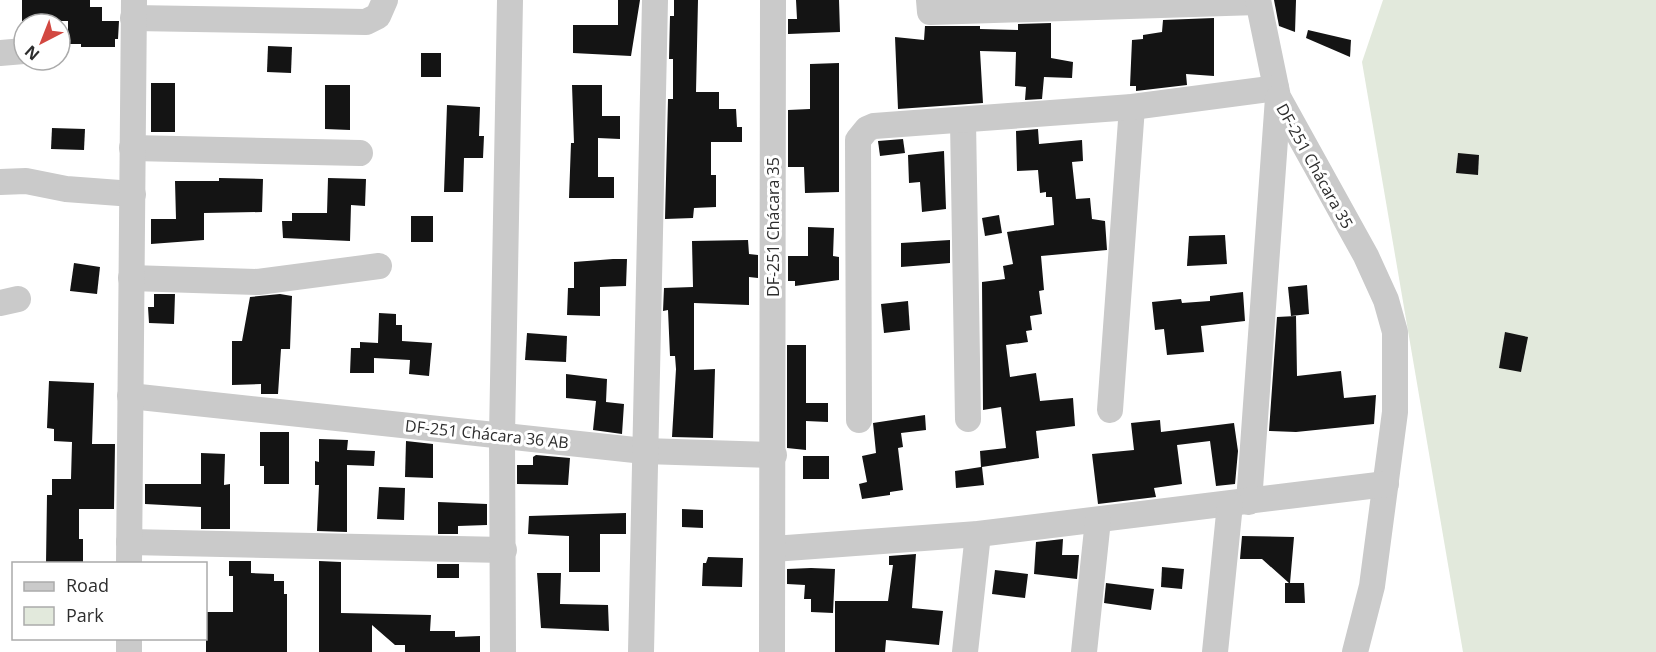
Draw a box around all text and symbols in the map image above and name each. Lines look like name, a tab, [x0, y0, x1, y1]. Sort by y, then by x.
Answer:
north arrow	[12, 12, 72, 72]
text: N	[20, 41, 44, 66]
street label: DF-251 Chácara 35	[1271, 100, 1359, 232]
street label: DF-251 Chácara 35	[762, 157, 784, 297]
street label: DF-251 Chácara 36 AB	[404, 414, 570, 454]
legend	[12, 562, 207, 640]
text: Road	[66, 573, 109, 597]
text: Park	[66, 603, 104, 627]

